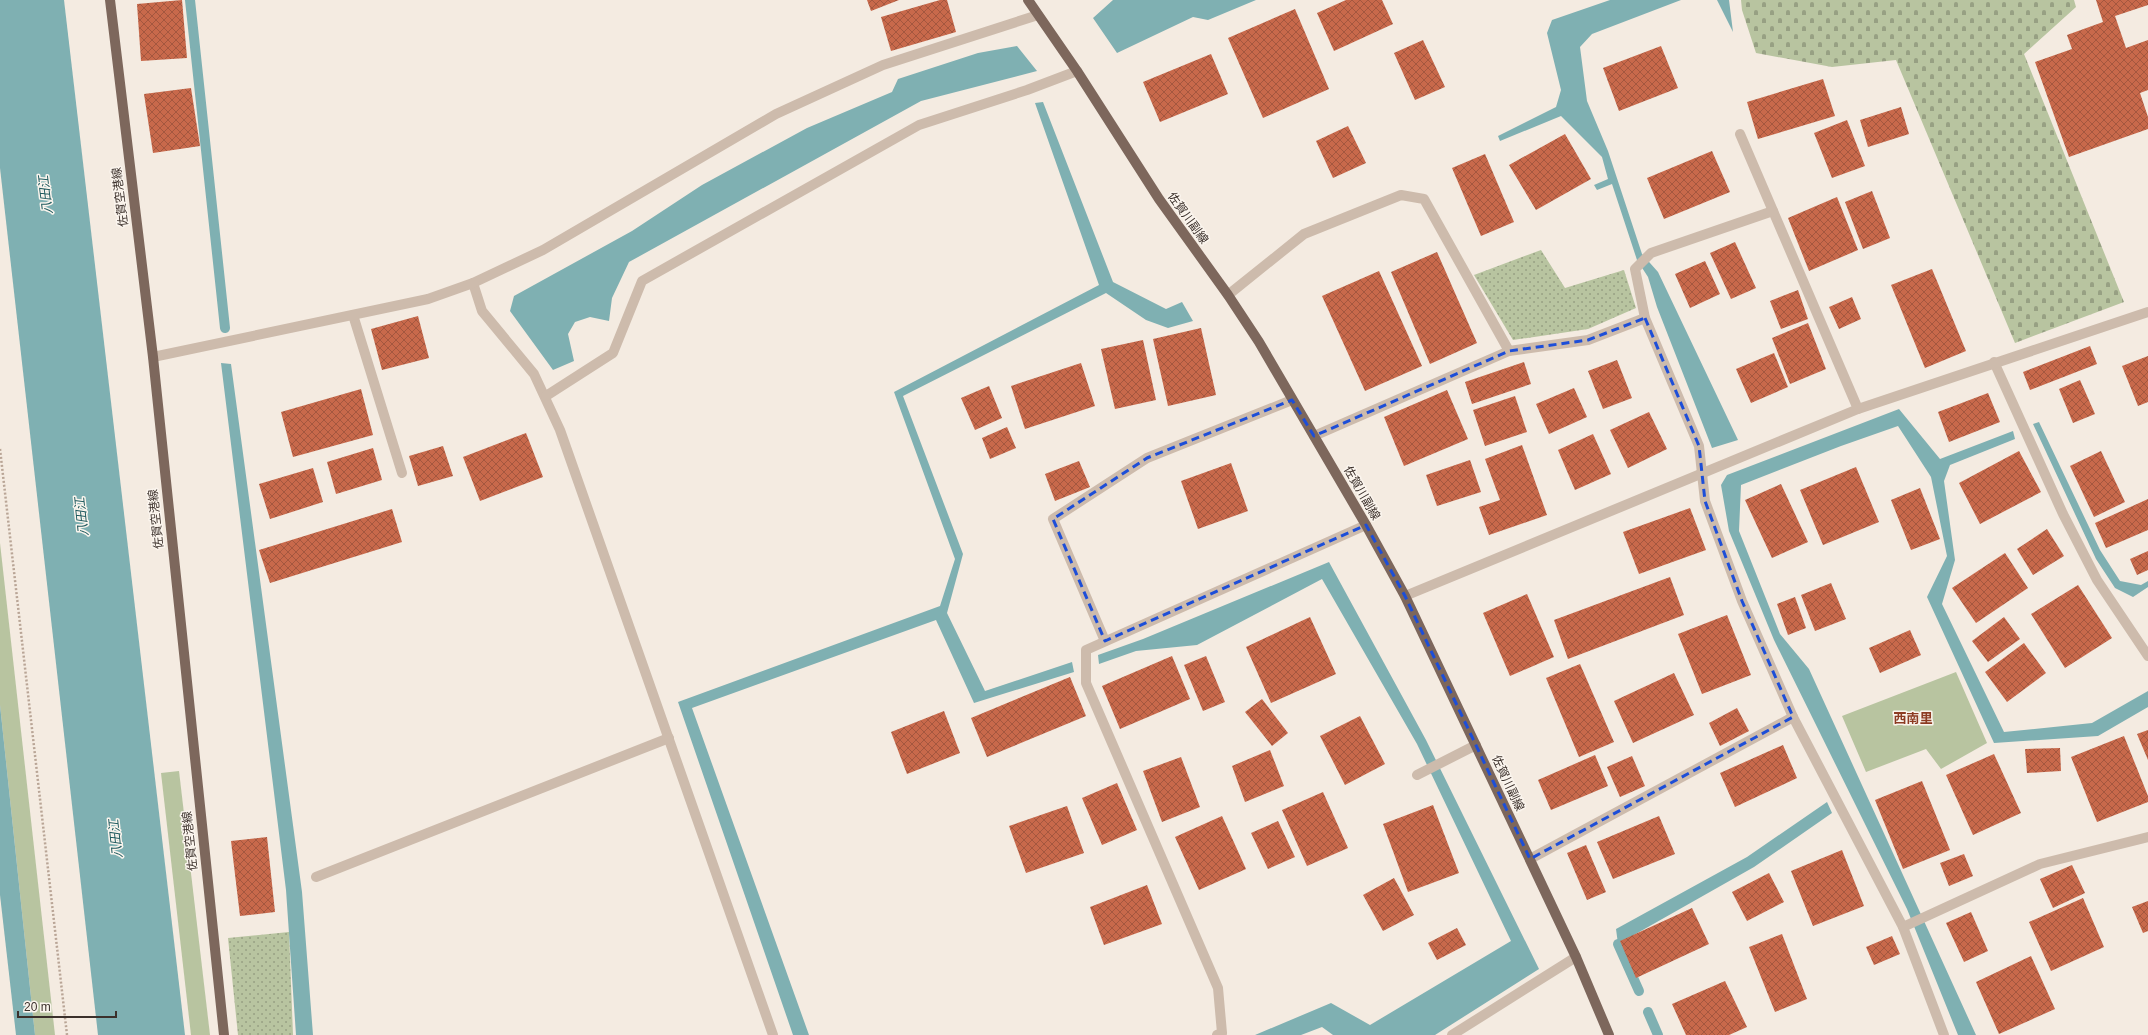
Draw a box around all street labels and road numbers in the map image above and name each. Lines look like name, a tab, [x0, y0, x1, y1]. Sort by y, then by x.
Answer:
street label: 佐賀空港線	[109, 166, 131, 228]
street label: 佐賀川副線	[1165, 190, 1211, 246]
street label: 佐賀川副線	[1341, 464, 1383, 522]
street label: 佐賀空港線	[146, 488, 166, 550]
street label: 佐賀川副線	[1489, 753, 1527, 813]
street label: 佐賀空港線	[180, 810, 200, 872]

